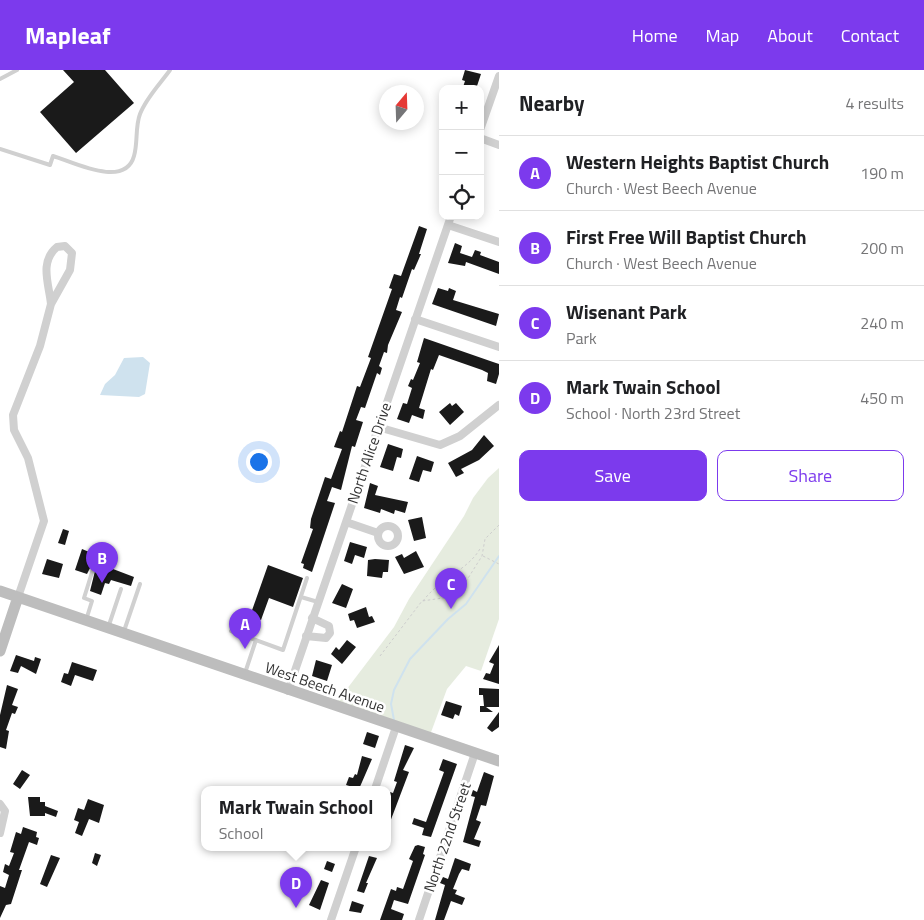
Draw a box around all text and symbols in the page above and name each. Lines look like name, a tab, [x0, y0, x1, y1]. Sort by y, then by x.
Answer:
text: Mapleaf	[25, 17, 110, 53]
text: Home	[632, 22, 678, 49]
text: Map	[706, 22, 739, 49]
text: About	[767, 22, 813, 49]
text: Contact	[841, 22, 899, 49]
north arrow	[379, 85, 424, 130]
map controls	[439, 85, 484, 220]
button: +	[439, 85, 484, 130]
text: Nearby	[519, 87, 584, 119]
text: 4 results	[845, 91, 904, 115]
button: −	[439, 130, 484, 175]
text: Western Heights Baptist Church	[566, 147, 829, 176]
text: A	[530, 161, 540, 185]
text: 190 m	[860, 161, 904, 185]
button: locate	[439, 175, 484, 220]
text: Church · West Beech Avenue	[566, 176, 757, 200]
text: First Free Will Baptist Church	[566, 222, 806, 251]
text: B	[530, 236, 540, 260]
text: 200 m	[860, 236, 904, 260]
text: Church · West Beech Avenue	[566, 251, 757, 275]
text: Wisenant Park	[566, 297, 687, 326]
text: C	[531, 311, 539, 335]
text: 240 m	[860, 311, 904, 335]
text: Park	[566, 326, 597, 350]
text: Mark Twain School	[566, 372, 721, 401]
text: D	[530, 386, 540, 410]
text: 450 m	[860, 386, 904, 410]
street label: North Alice Drive	[341, 399, 397, 507]
text: School · North 23rd Street	[566, 401, 740, 425]
your location	[246, 449, 272, 475]
button: Save	[519, 450, 707, 501]
button: Share	[717, 450, 904, 501]
pin: B	[86, 542, 118, 583]
pin: C	[435, 568, 467, 609]
pin: A	[229, 608, 261, 649]
street label: West Beech Avenue	[262, 656, 388, 718]
street label: North 22nd Street	[417, 778, 477, 895]
popup	[201, 786, 391, 851]
text: Mark Twain School	[219, 792, 373, 821]
text: School	[219, 821, 263, 845]
pin: D	[280, 867, 312, 908]

